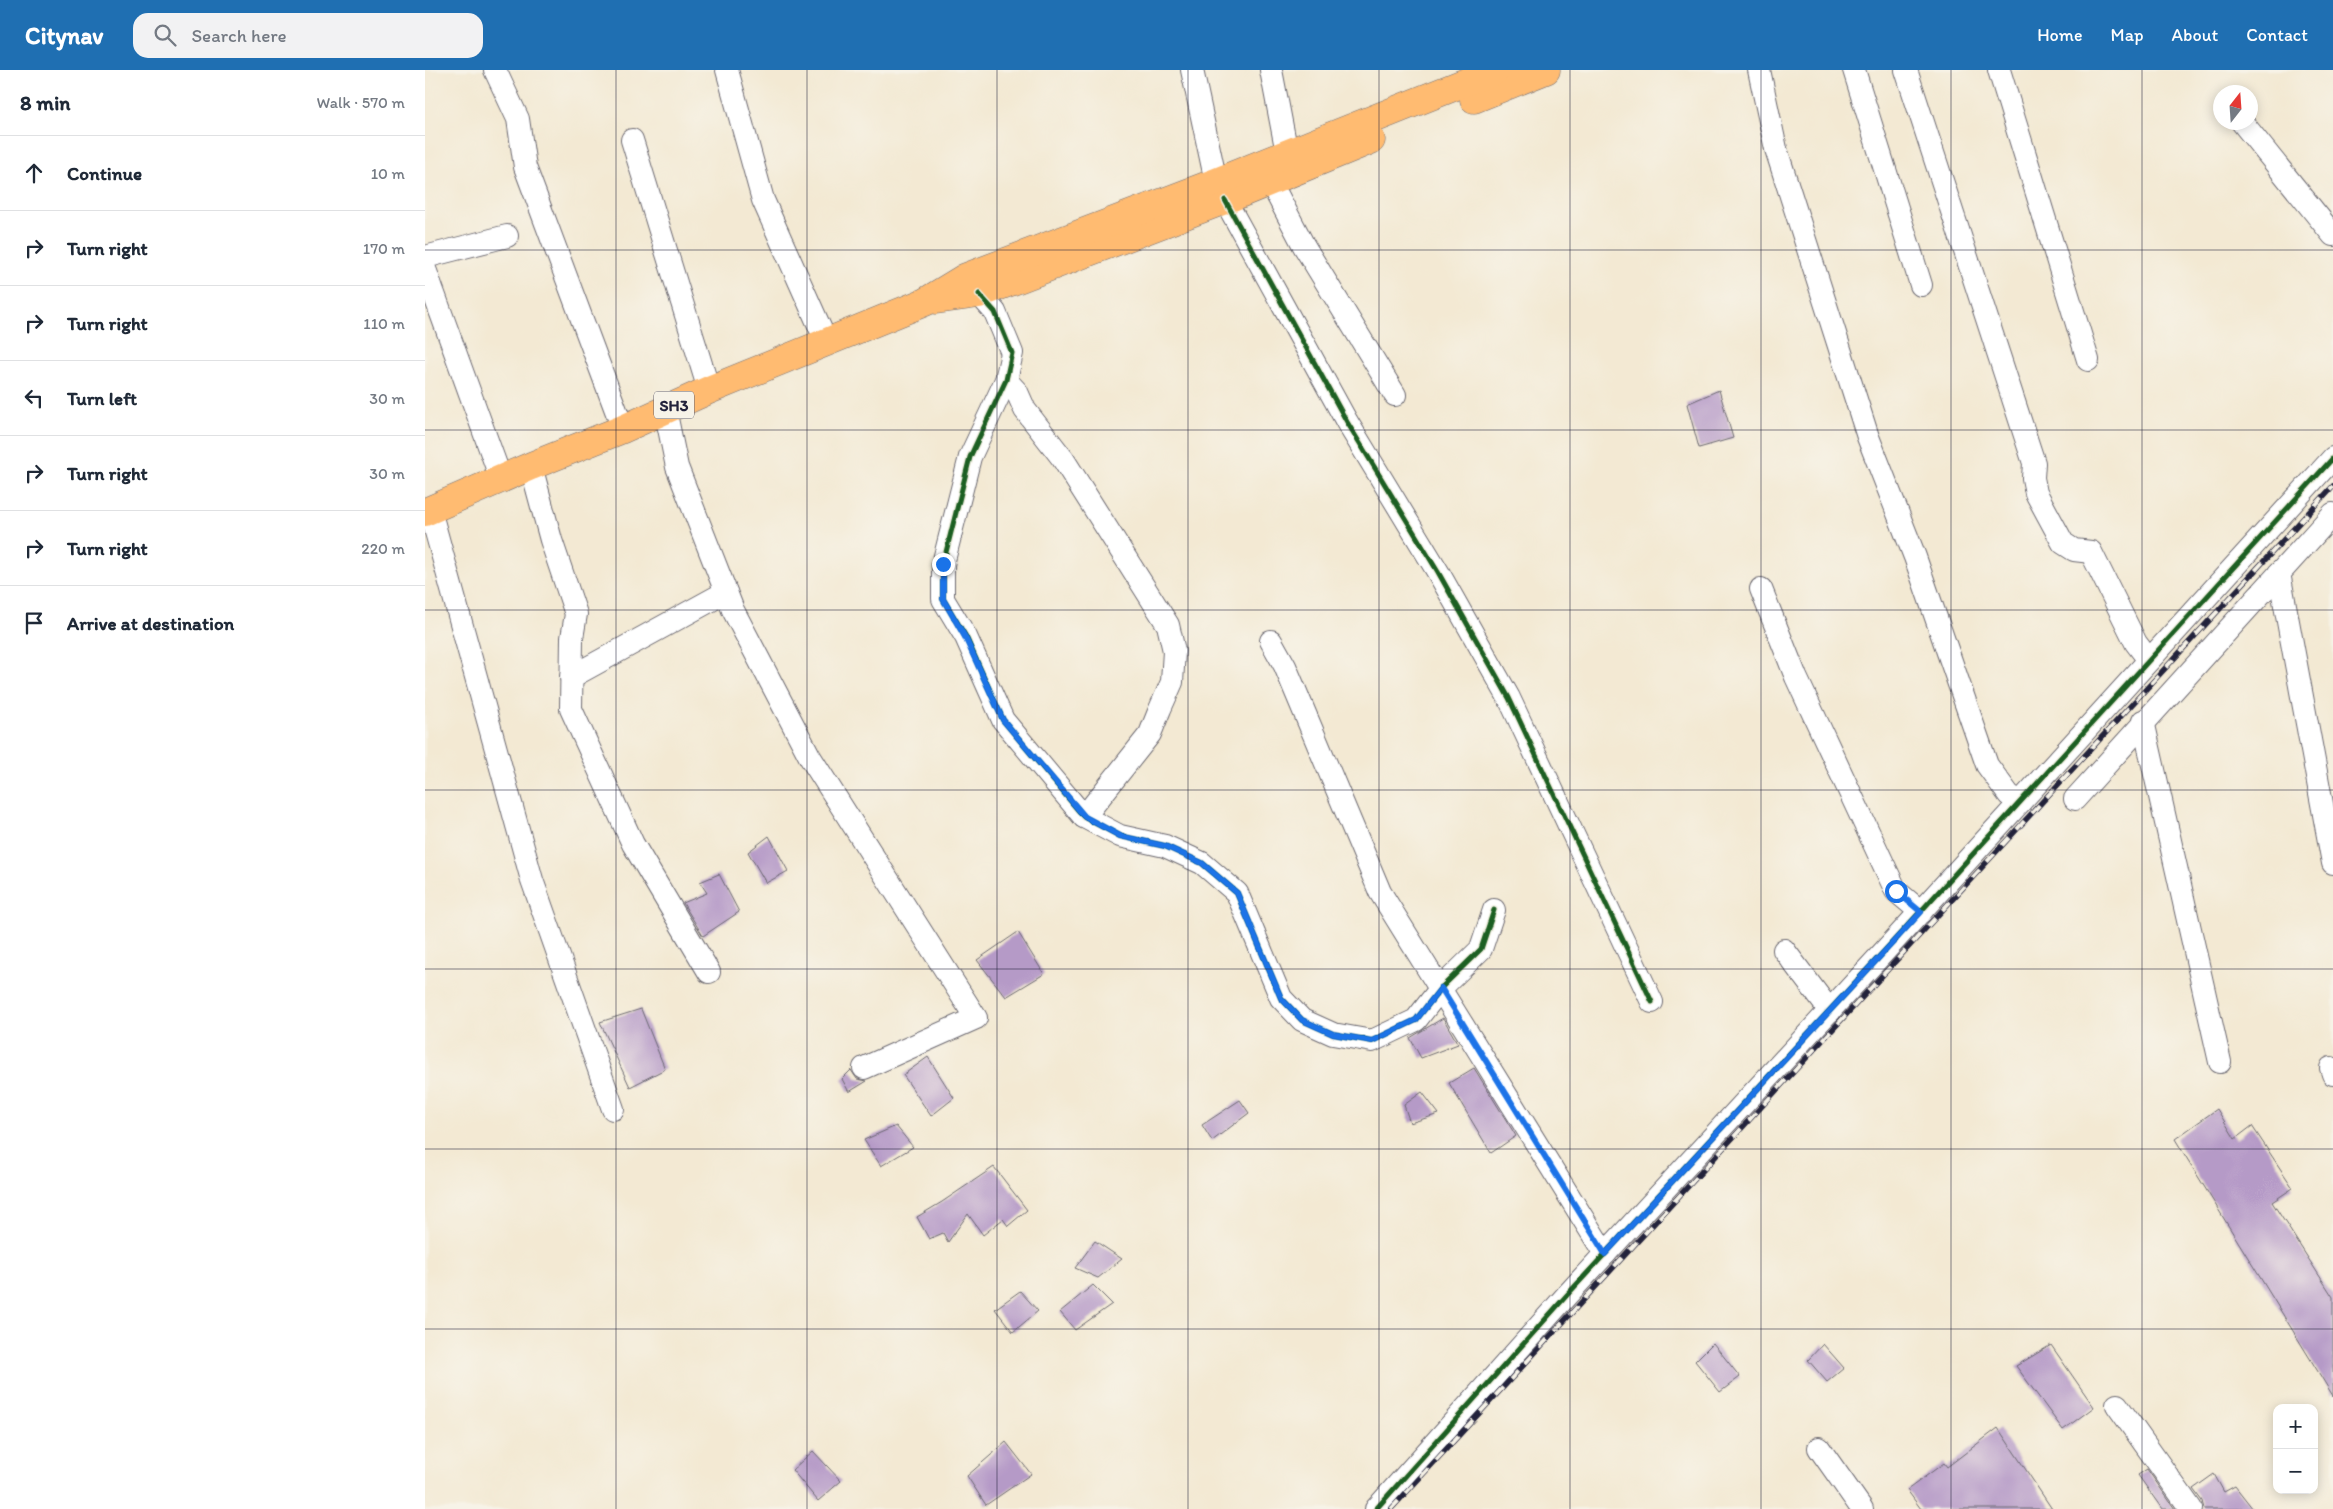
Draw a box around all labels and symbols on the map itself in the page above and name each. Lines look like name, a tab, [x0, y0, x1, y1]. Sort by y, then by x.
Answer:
north arrow	[2213, 85, 2258, 130]
road number: SH3	[654, 392, 694, 418]
route end	[932, 553, 955, 576]
route start	[1885, 880, 1908, 903]

